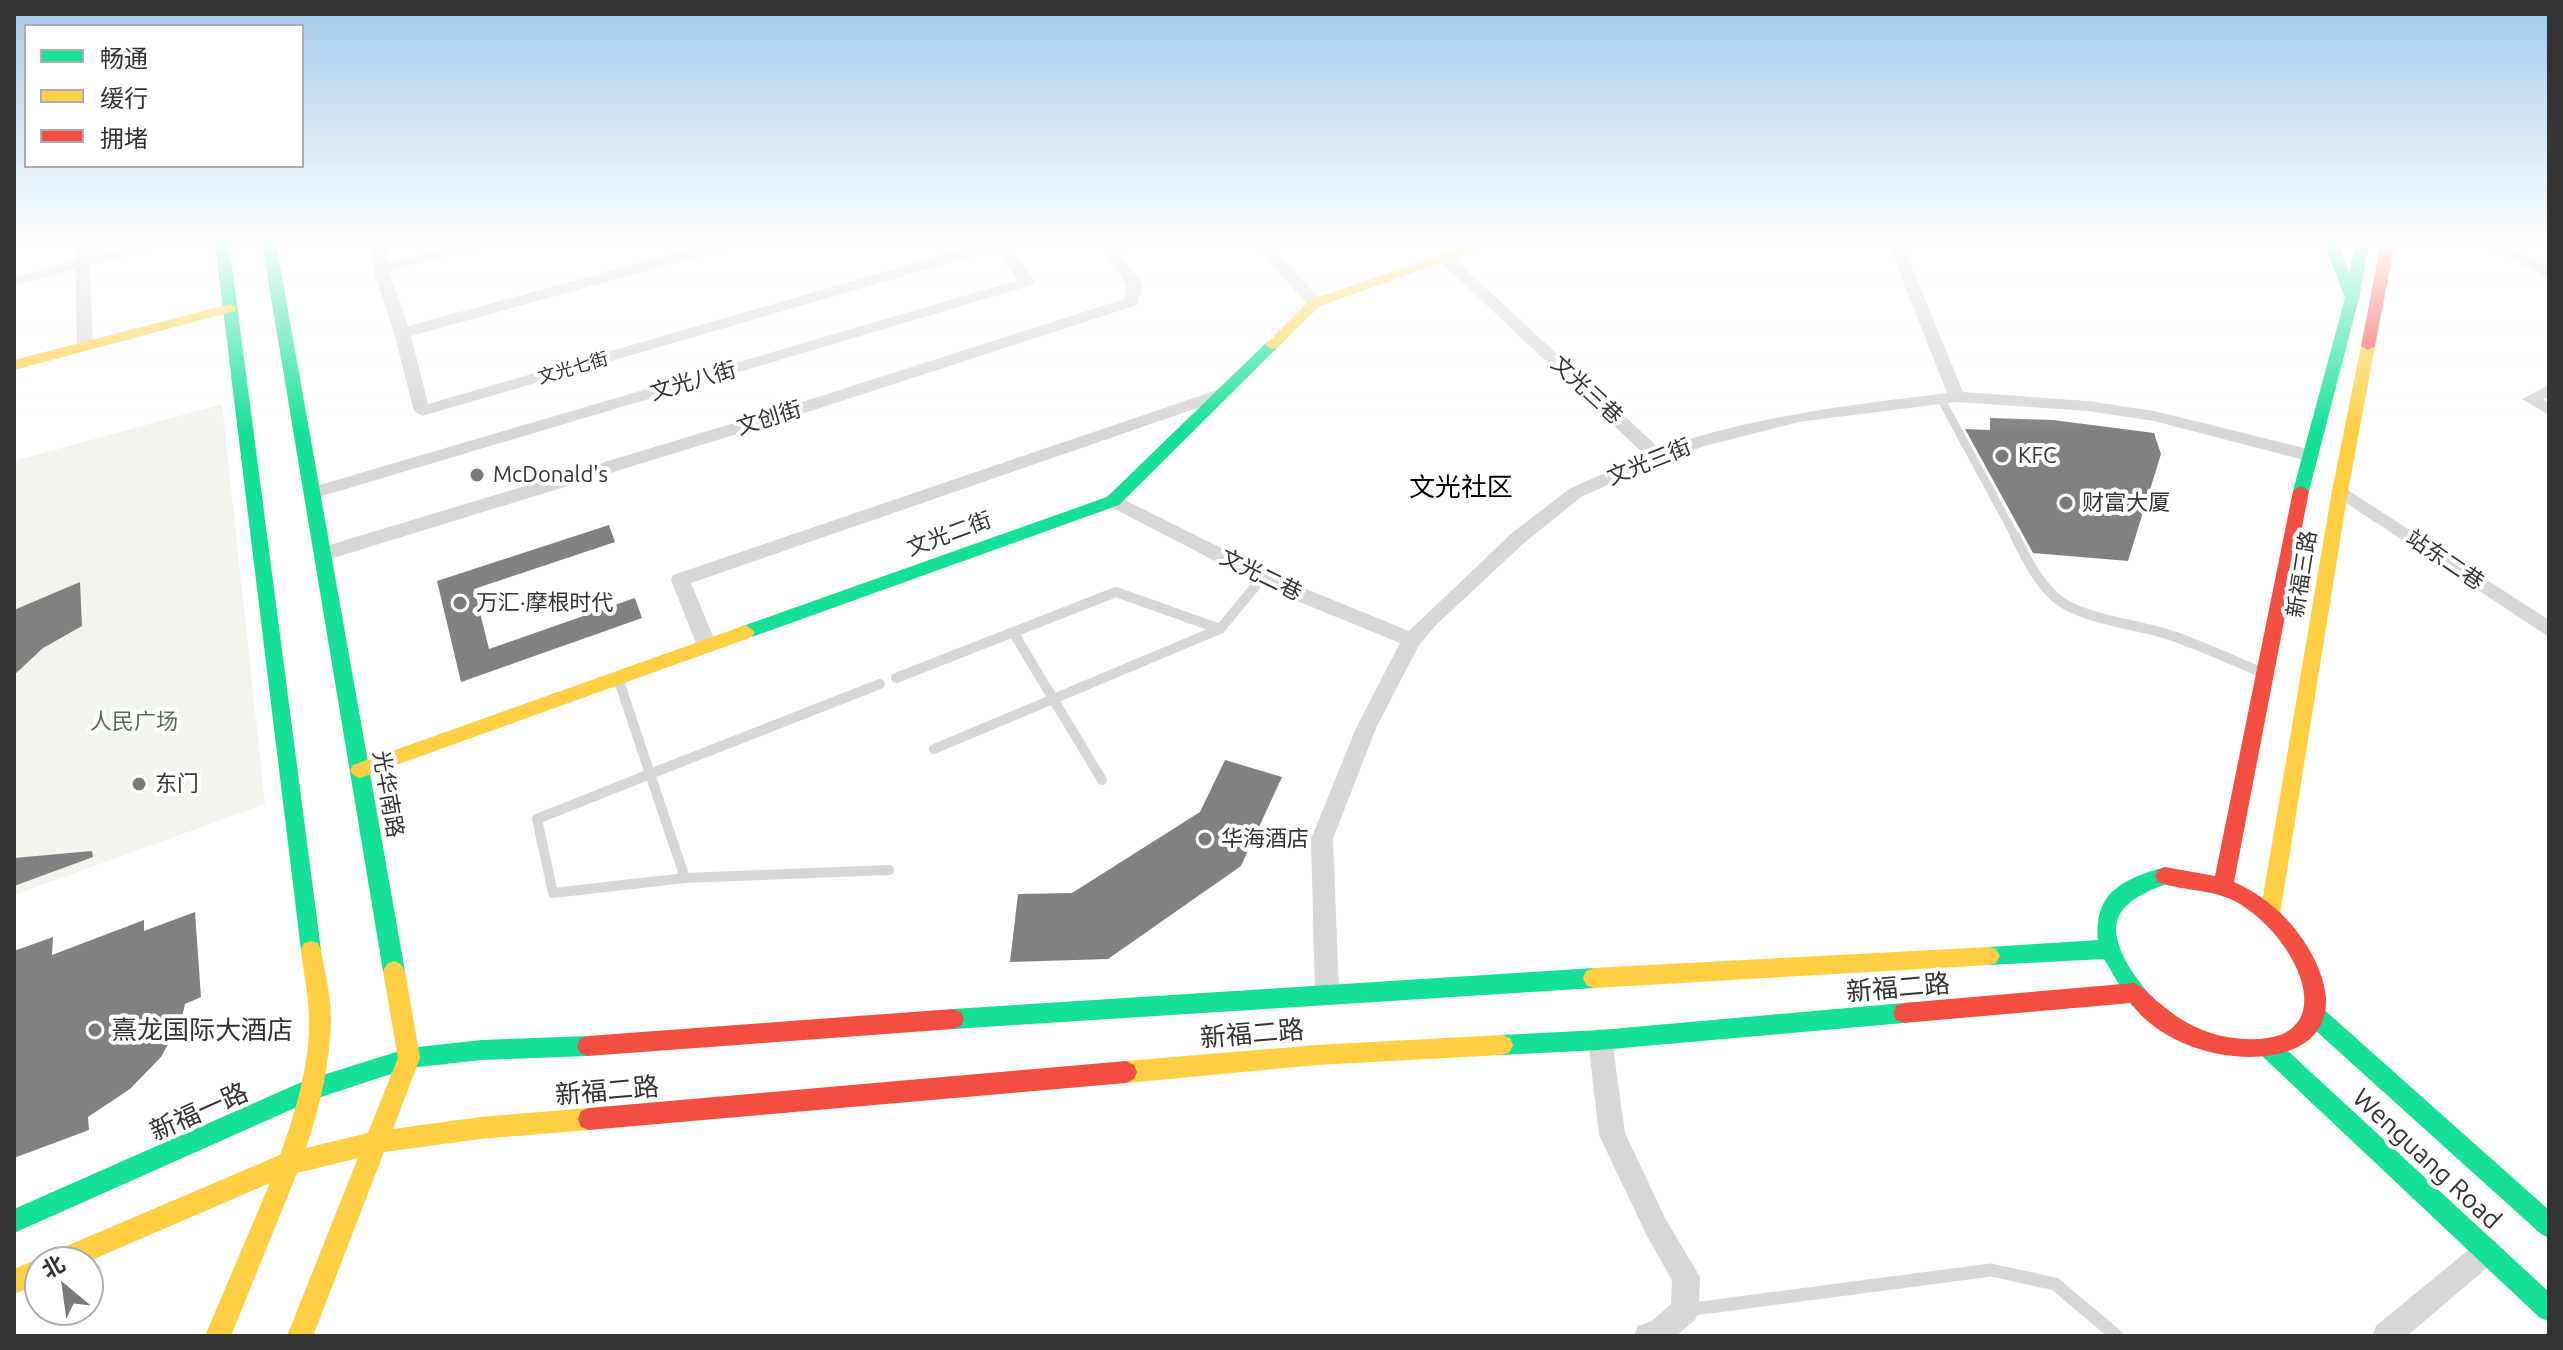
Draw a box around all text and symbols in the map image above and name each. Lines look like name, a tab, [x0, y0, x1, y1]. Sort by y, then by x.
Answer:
legend	[24, 24, 304, 168]
text: 畅通	[100, 45, 148, 72]
text: 缓行	[100, 85, 148, 112]
text: 拥堵	[100, 125, 148, 152]
street label: 文光七街	[535, 348, 611, 388]
street label: 文光三巷	[1546, 350, 1628, 430]
street label: 文光八街	[647, 356, 739, 406]
street label: 文创街	[734, 396, 804, 440]
street label: 文光三街	[1603, 433, 1695, 491]
place label: KFC	[2018, 443, 2056, 469]
marker: KFC	[1993, 447, 2011, 465]
place label: McDonald's	[493, 462, 608, 488]
marker: McDonald's	[468, 466, 486, 484]
district label: 文光社区	[1409, 471, 1513, 503]
place label: 财富大厦	[2082, 490, 2170, 516]
marker: 财富大厦	[2057, 494, 2075, 512]
street label: 文光二街	[903, 507, 995, 561]
street label: 站东二巷	[2401, 524, 2489, 596]
street label: 新福三路	[2282, 528, 2322, 620]
street label: 文光二巷	[1216, 544, 1306, 606]
place label: 万汇·摩根时代	[476, 590, 613, 616]
marker: 万汇·摩根时代	[451, 594, 469, 612]
park label: 人民广场	[90, 709, 178, 735]
street label: 光华南路	[367, 748, 409, 840]
place label: 东门	[155, 771, 199, 797]
marker: 东门	[130, 775, 148, 793]
place label: 华海酒店	[1221, 826, 1309, 852]
marker: 华海酒店	[1196, 830, 1214, 848]
street label: 新福二路	[1845, 968, 1951, 1008]
place label: 熹龙国际大酒店	[111, 1014, 293, 1046]
street label: 新福二路	[1199, 1014, 1305, 1054]
marker: 熹龙国际大酒店	[86, 1021, 104, 1039]
street label: 新福二路	[554, 1071, 660, 1111]
street label: 新福一路	[145, 1077, 253, 1147]
street label: Wenguang Road	[2346, 1082, 2508, 1236]
north arrow	[24, 1246, 104, 1326]
text: 北	[37, 1250, 69, 1283]

